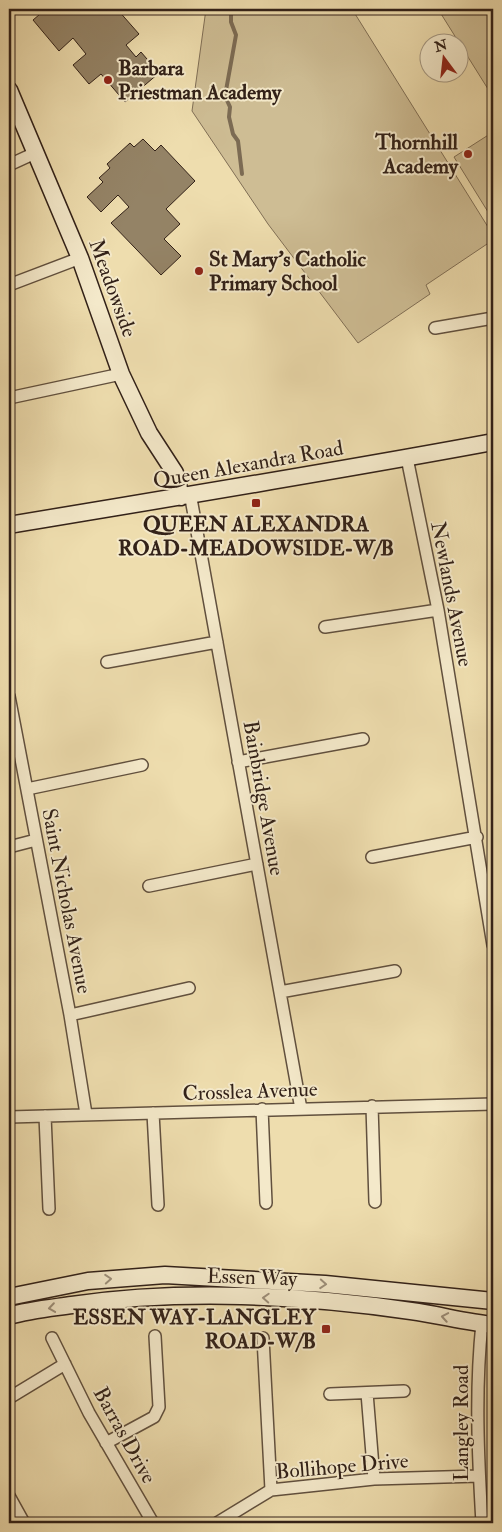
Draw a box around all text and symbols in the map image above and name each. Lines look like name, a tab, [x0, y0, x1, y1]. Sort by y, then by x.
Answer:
north arrow	[420, 32, 470, 82]
text: N	[432, 36, 449, 56]
place label: Barbara Priestman Academy	[118, 55, 282, 106]
marker: Barbara Priestman Academy	[102, 74, 114, 86]
place label: Thornhill Academy	[374, 129, 459, 180]
marker: Thornhill Academy	[462, 148, 474, 160]
street label: Meadowside	[82, 235, 143, 341]
place label: St Mary's Catholic Primary School	[209, 246, 367, 297]
marker: St Mary's Catholic Primary School	[193, 265, 205, 277]
street label: Queen Alexandra Road	[151, 434, 346, 495]
marker: QUEEN ALEXANDRA ROAD-MEADOWSIDE-W/B	[250, 497, 262, 509]
place label: QUEEN ALEXANDRA ROAD-MEADOWSIDE-W/B	[118, 511, 394, 562]
street label: Newlands Avenue	[424, 519, 479, 669]
street label: Bainbridge Avenue	[237, 718, 290, 878]
street label: Saint Nicholas Avenue	[35, 806, 98, 996]
street label: Crosslea Avenue	[182, 1076, 318, 1107]
street label: Essen Way	[206, 1262, 299, 1293]
one-way arrow	[105, 1274, 113, 1285]
one-way arrow	[319, 1278, 327, 1289]
one-way arrow	[262, 1293, 270, 1304]
one-way arrow	[48, 1302, 56, 1313]
place label: ESSEN WAY-LANGLEY ROAD-W/B	[73, 1304, 318, 1355]
one-way arrow	[441, 1312, 450, 1322]
marker: ESSEN WAY-LANGLEY ROAD-W/B	[320, 1323, 332, 1335]
street label: Langley Road	[448, 1364, 475, 1481]
street label: Barras Drive	[87, 1382, 162, 1489]
street label: Bollihope Drive	[275, 1447, 410, 1486]

